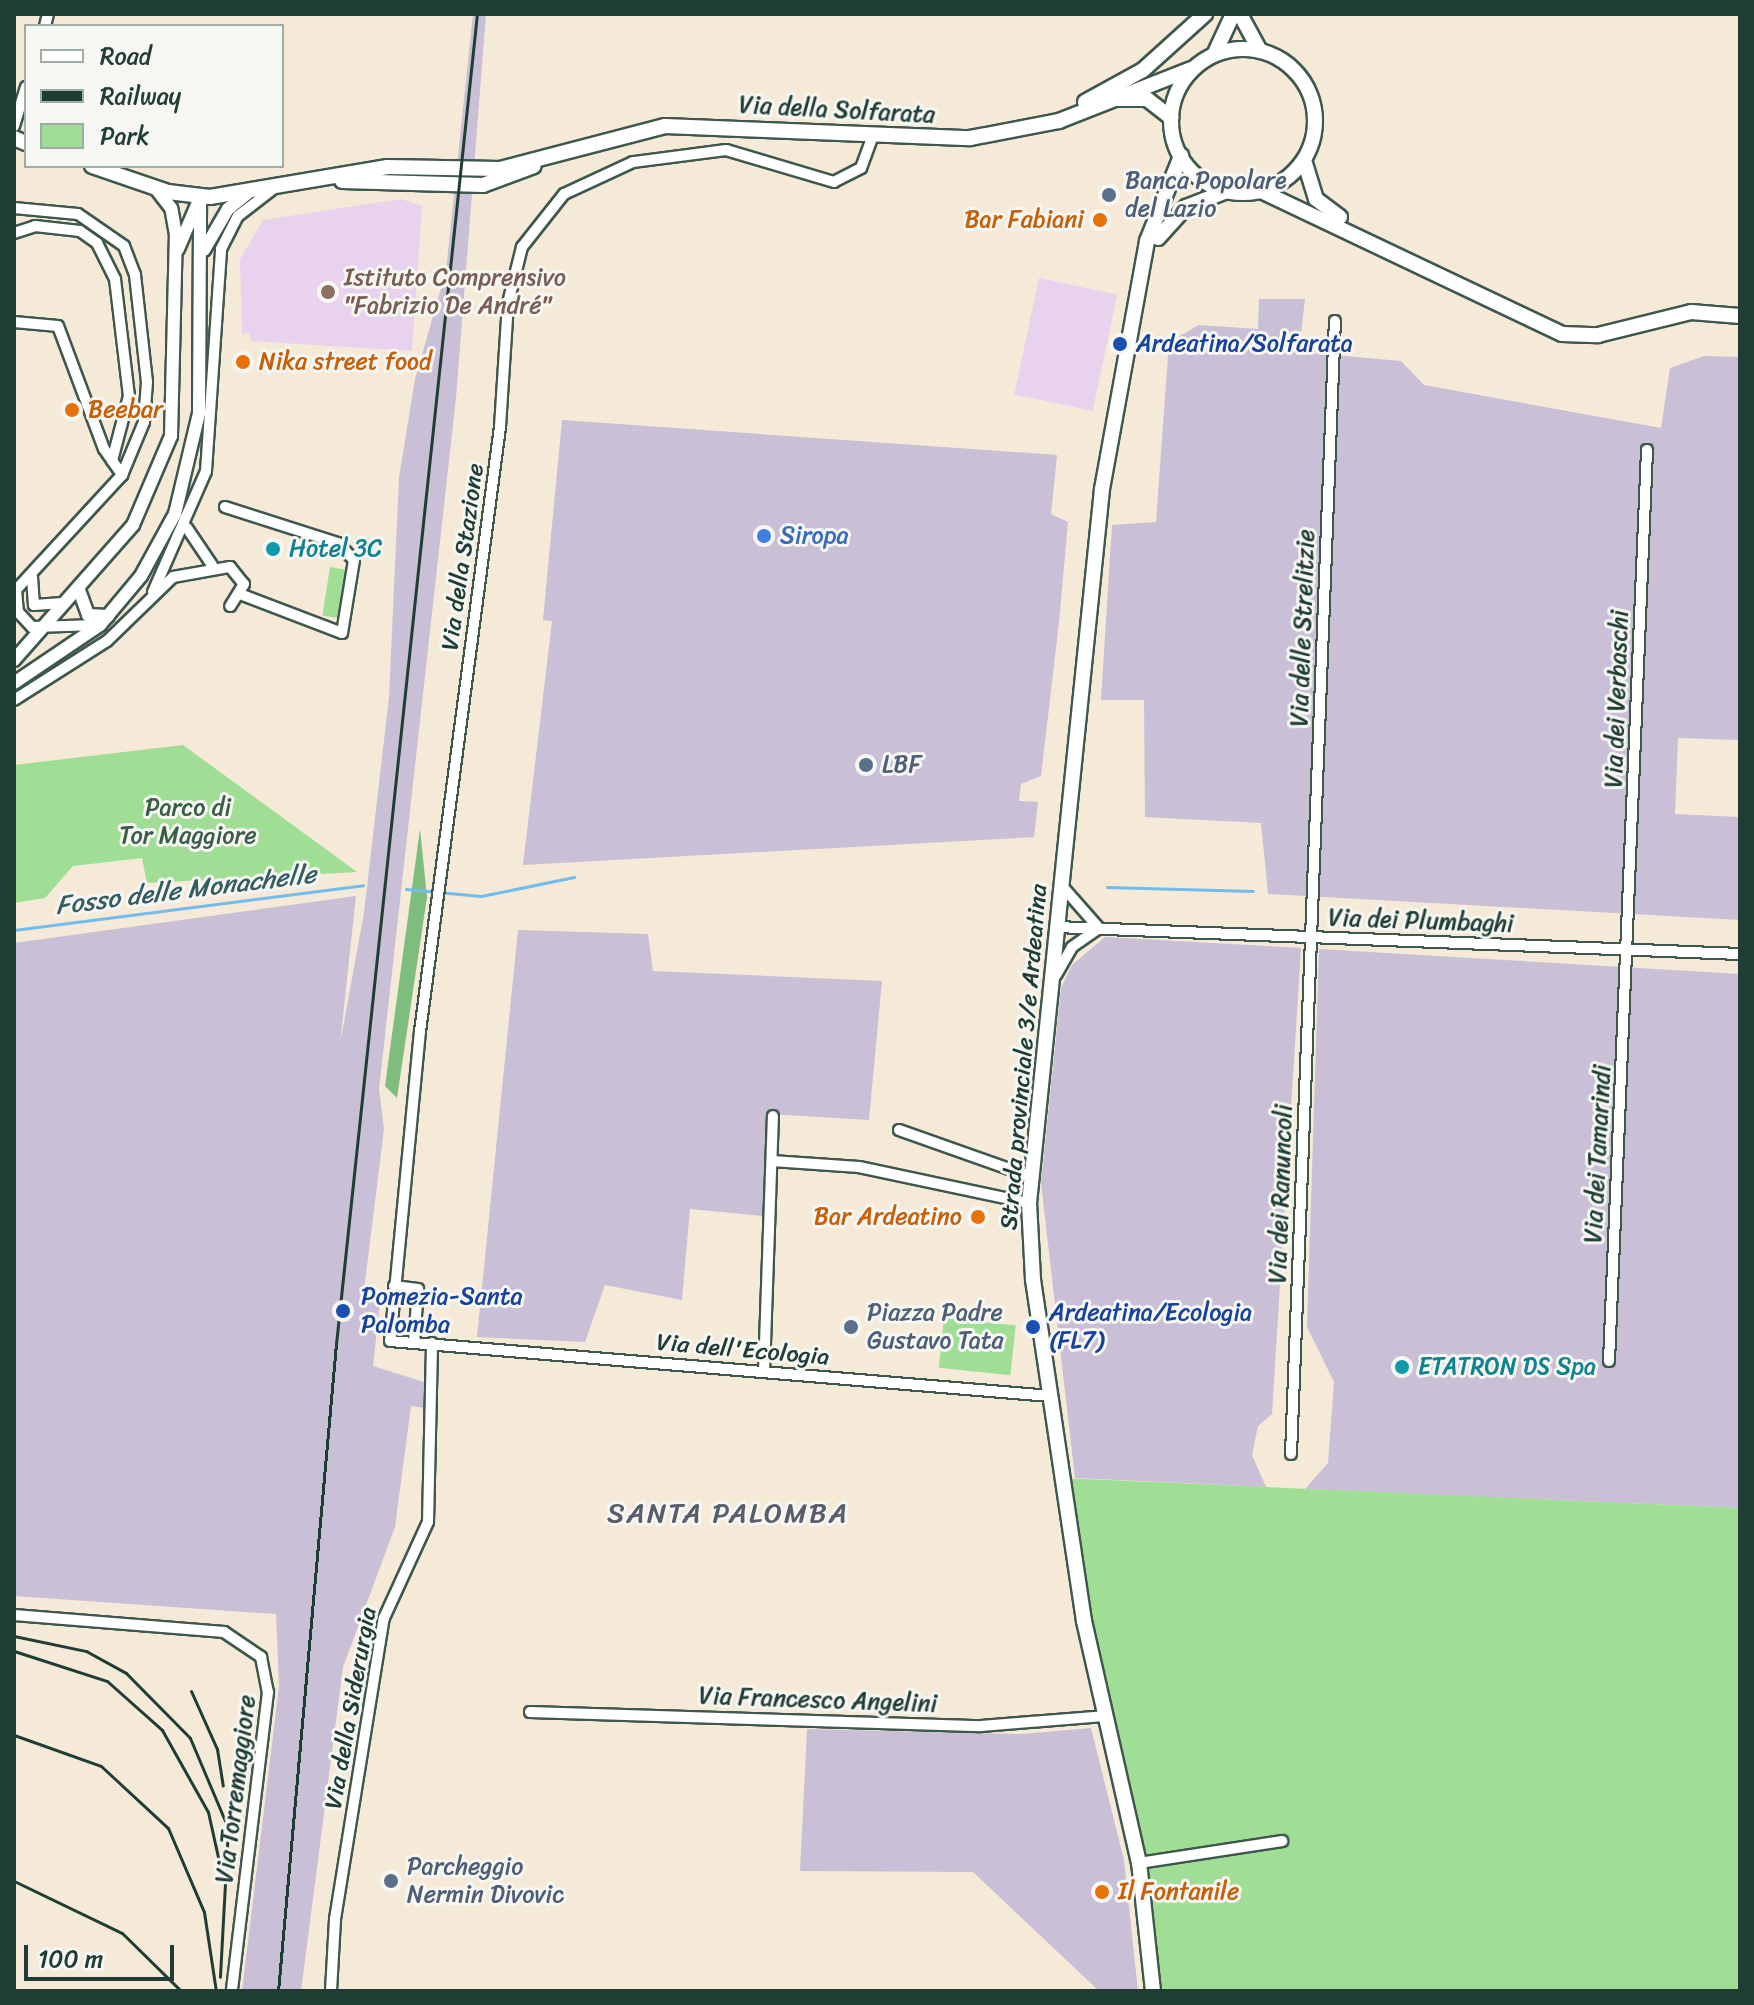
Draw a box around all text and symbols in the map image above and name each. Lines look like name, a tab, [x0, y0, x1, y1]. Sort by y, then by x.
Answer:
legend	[24, 24, 284, 168]
text: Road	[100, 35, 151, 77]
text: Railway	[100, 75, 181, 117]
street label: Via della Solfarata	[738, 90, 936, 130]
text: Park	[100, 115, 149, 157]
place label: Banca Popolare del Lazio	[1125, 167, 1288, 223]
marker: Banca Popolare del Lazio	[1100, 186, 1118, 204]
place label: Bar Fabiani	[964, 206, 1084, 234]
marker: Bar Fabiani	[1091, 211, 1109, 229]
place label: Istituto Comprensivo "Fabrizio De André"	[344, 264, 567, 320]
marker: Istituto Comprensivo "Fabrizio De André"	[319, 283, 337, 301]
place label: Ardeatina/Solfarata	[1136, 330, 1353, 358]
marker: Ardeatina/Solfarata	[1111, 335, 1129, 353]
place label: Nika street food	[259, 348, 434, 376]
marker: Nika street food	[234, 353, 252, 371]
place label: Beebar	[88, 396, 163, 424]
marker: Beebar	[63, 401, 81, 419]
street label: Via della Stazione	[436, 461, 490, 653]
place label: Siropa	[780, 522, 848, 550]
marker: Siropa	[755, 527, 773, 545]
street label: Via delle Strelitzie	[1285, 528, 1321, 728]
place label: Hotel 3C	[289, 535, 382, 563]
marker: Hotel 3C	[264, 540, 282, 558]
street label: Via dei Verbaschi	[1600, 610, 1634, 788]
place label: LBF	[882, 751, 922, 779]
marker: LBF	[857, 756, 875, 774]
park label: Parco di Tor Maggiore	[120, 794, 256, 850]
water label: Fosso delle Monachelle	[54, 859, 318, 921]
street label: Strada provinciale 3/e Ardeatina	[995, 883, 1053, 1231]
street label: Via dei Plumbaghi	[1328, 903, 1514, 939]
street label: Via dei Tamarindi	[1579, 1064, 1617, 1244]
street label: Via dei Ranuncoli	[1263, 1104, 1299, 1284]
place label: Bar Ardeatino	[815, 1203, 962, 1231]
marker: Bar Ardeatino	[969, 1208, 987, 1226]
place label: Pomezia-Santa Palomba	[361, 1283, 522, 1339]
place label: Piazza Padre Gustavo Tata	[867, 1299, 1003, 1355]
place label: Ardeatina/Ecologia (FL7)	[1049, 1299, 1252, 1355]
marker: Pomezia-Santa Palomba	[332, 1300, 354, 1322]
marker: Piazza Padre Gustavo Tata	[842, 1318, 860, 1336]
marker: Ardeatina/Ecologia (FL7)	[1024, 1318, 1042, 1336]
street label: Via dell'Ecologia	[655, 1328, 831, 1372]
place label: ETATRON DS Spa	[1418, 1353, 1598, 1381]
marker: ETATRON DS Spa	[1393, 1358, 1411, 1376]
district label: SANTA PALOMBA	[608, 1496, 848, 1530]
street label: Via della Siderurgia	[319, 1604, 383, 1812]
street label: Via Francesco Angelini	[698, 1681, 938, 1719]
street label: Via Torremaggiore	[210, 1693, 262, 1885]
place label: Parcheggio Nermin Divovic	[407, 1853, 564, 1909]
marker: Parcheggio Nermin Divovic	[382, 1872, 400, 1890]
place label: Il Fontanile	[1118, 1878, 1240, 1906]
marker: Il Fontanile	[1093, 1883, 1111, 1901]
scale bar	[28, 1929, 178, 1979]
text: 100 m	[38, 1938, 103, 1980]

